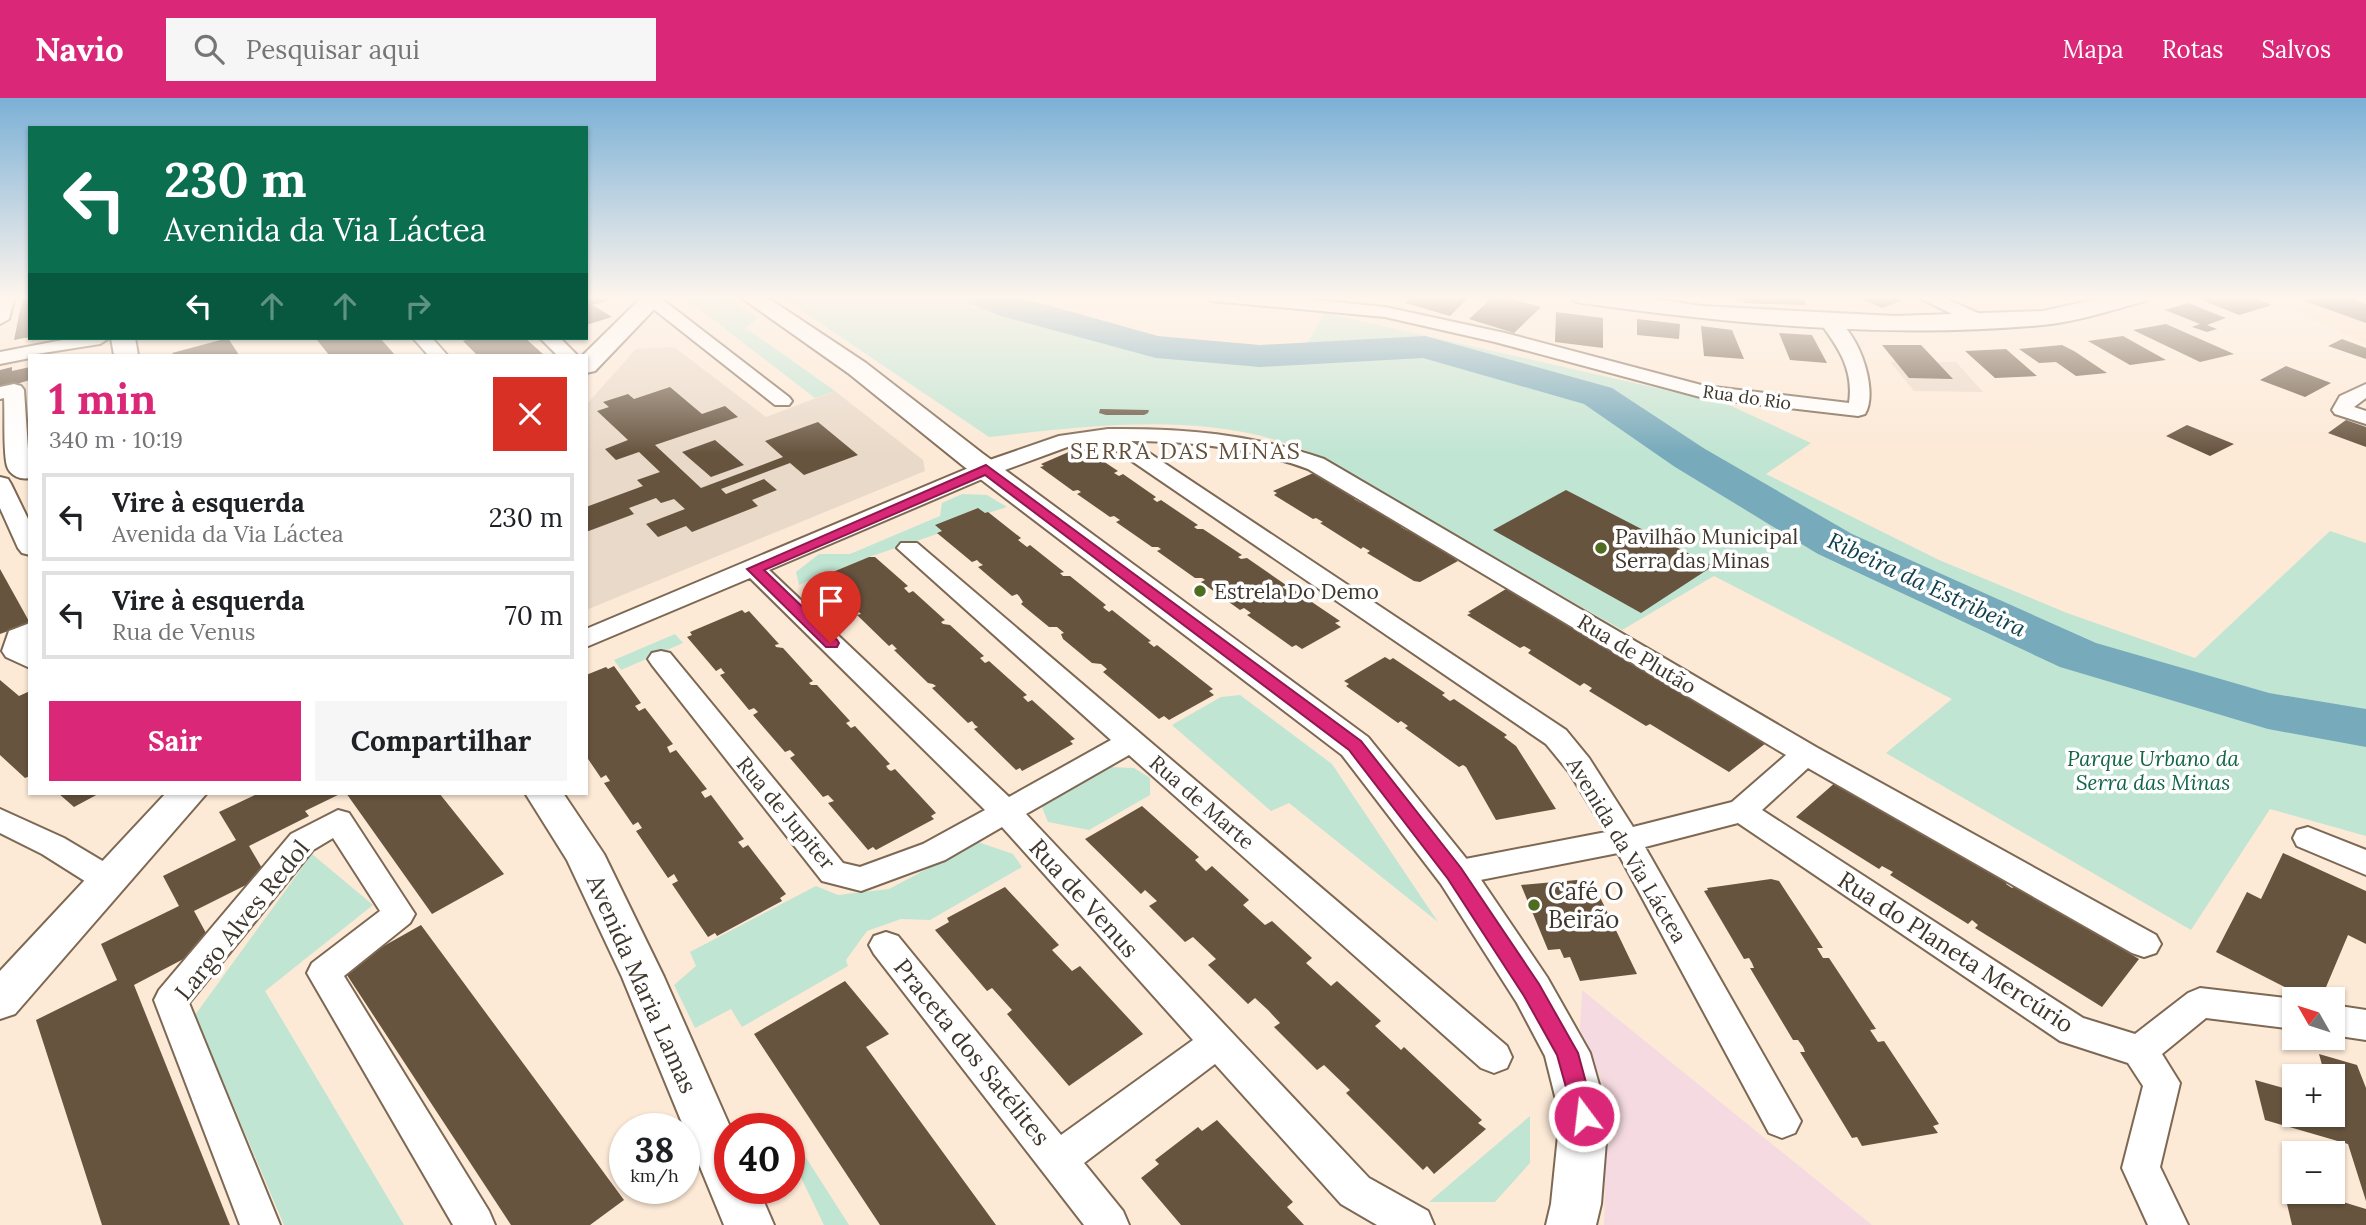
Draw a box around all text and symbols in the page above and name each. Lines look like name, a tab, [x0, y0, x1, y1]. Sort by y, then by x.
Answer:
search box	[166, 18, 656, 81]
text: Navio	[35, 28, 124, 70]
icon: search	[190, 30, 228, 68]
text: Pesquisar aqui	[246, 33, 420, 66]
text: Mapa	[2063, 34, 2124, 65]
text: Rotas	[2162, 34, 2223, 65]
text: Salvos	[2261, 34, 2331, 65]
text: 230 m	[164, 148, 307, 210]
icon: left	[49, 154, 140, 245]
text: Avenida da Via Láctea	[164, 209, 486, 250]
icon: left	[180, 287, 218, 325]
icon: ahead	[253, 287, 291, 325]
icon: ahead	[326, 287, 364, 325]
icon: right	[399, 287, 437, 325]
text: 1 min	[49, 372, 156, 426]
button: close	[493, 377, 567, 451]
street label: Rua do Rio	[1701, 379, 1793, 415]
text: 340 m · 10:19	[49, 425, 183, 454]
district label: SERRA DAS MINAS	[1070, 436, 1302, 465]
text: Vire à esquerda	[112, 486, 305, 519]
icon: left	[53, 498, 91, 536]
text: 230 m	[489, 501, 563, 534]
text: Avenida da Via Láctea	[112, 519, 344, 548]
place label: Pavilhão Municipal Serra das Minas	[1615, 523, 1798, 574]
water label: Ribeira da Estribeira	[1823, 525, 2031, 643]
marker: Pavilhão Municipal Serra das Minas	[1593, 540, 1609, 556]
pin	[801, 571, 861, 643]
place label: Estrela Do Demo	[1214, 578, 1379, 605]
icon: arrive	[812, 582, 850, 620]
marker: Estrela Do Demo	[1192, 583, 1208, 599]
text: Vire à esquerda	[112, 584, 305, 617]
icon: left	[53, 596, 91, 634]
text: 70 m	[505, 599, 563, 632]
street label: Rua de Plutão	[1573, 608, 1701, 700]
text: Rua de Venus	[112, 617, 255, 646]
button: Sair	[49, 701, 301, 781]
button: Compartilhar	[315, 701, 567, 781]
park label: Parque Urbano da Serra das Minas	[2067, 745, 2239, 796]
street label: Rua de Marte	[1144, 749, 1260, 855]
street label: Rua de Jupiter	[731, 751, 841, 875]
street label: Avenida da Via Láctea	[1560, 752, 1693, 948]
street label: Rua de Venus	[1022, 832, 1146, 964]
street label: Largo Alves Redol	[168, 834, 316, 1006]
street label: Rua do Planeta Mercúrio	[1832, 864, 2080, 1040]
street label: Avenida Maria Lamas	[579, 869, 704, 1098]
place label: Café O Beirão	[1548, 876, 1624, 935]
marker: Café O Beirão	[1526, 897, 1542, 913]
street label: Praceta dos Satélites	[887, 952, 1057, 1152]
north arrow	[2282, 987, 2345, 1050]
map controls	[2282, 987, 2345, 1204]
button: +	[2282, 1064, 2345, 1127]
position arrow	[1547, 1079, 1621, 1153]
speed limit sign: 40	[714, 1113, 805, 1204]
text: 38	[635, 1127, 674, 1172]
button: −	[2282, 1141, 2345, 1204]
text: km/h	[630, 1164, 679, 1187]

